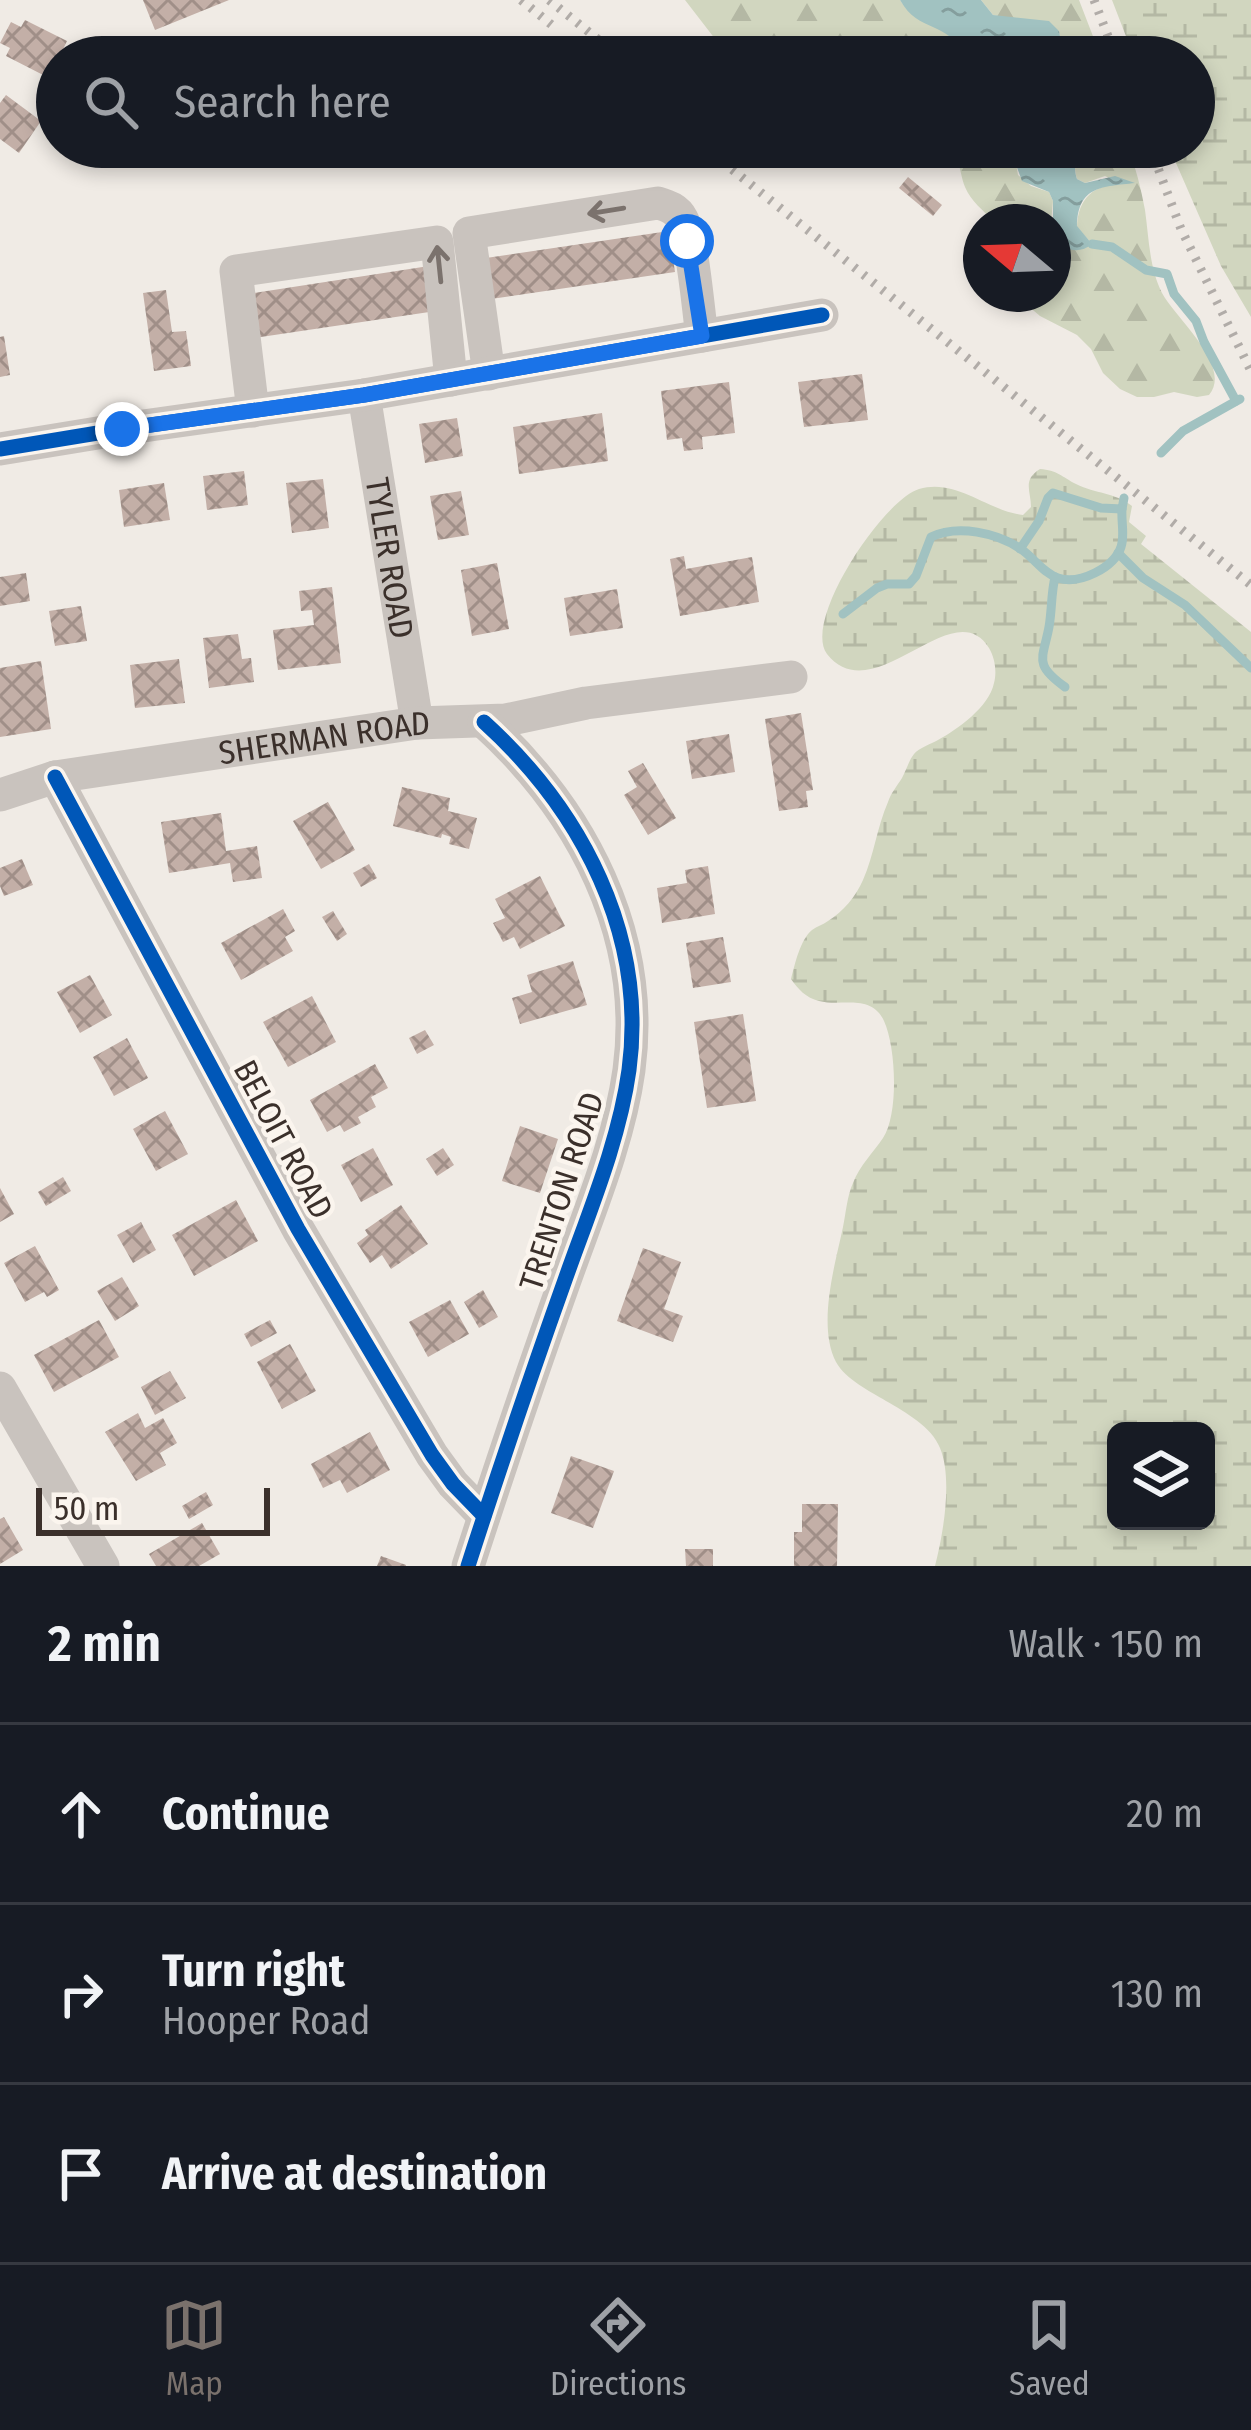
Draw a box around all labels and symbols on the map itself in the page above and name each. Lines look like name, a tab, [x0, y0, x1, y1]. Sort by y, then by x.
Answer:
one-way arrow	[588, 201, 627, 224]
north arrow	[963, 204, 1071, 312]
route start	[660, 214, 714, 268]
one-way arrow	[427, 245, 450, 284]
route end	[95, 402, 149, 456]
street label: TYLER ROAD	[357, 475, 422, 641]
street label: SHERMAN ROAD	[216, 704, 430, 773]
street label: BELOIT ROAD	[225, 1053, 342, 1226]
street label: TRENTON ROAD	[511, 1087, 613, 1295]
scale bar	[36, 1482, 270, 1535]

